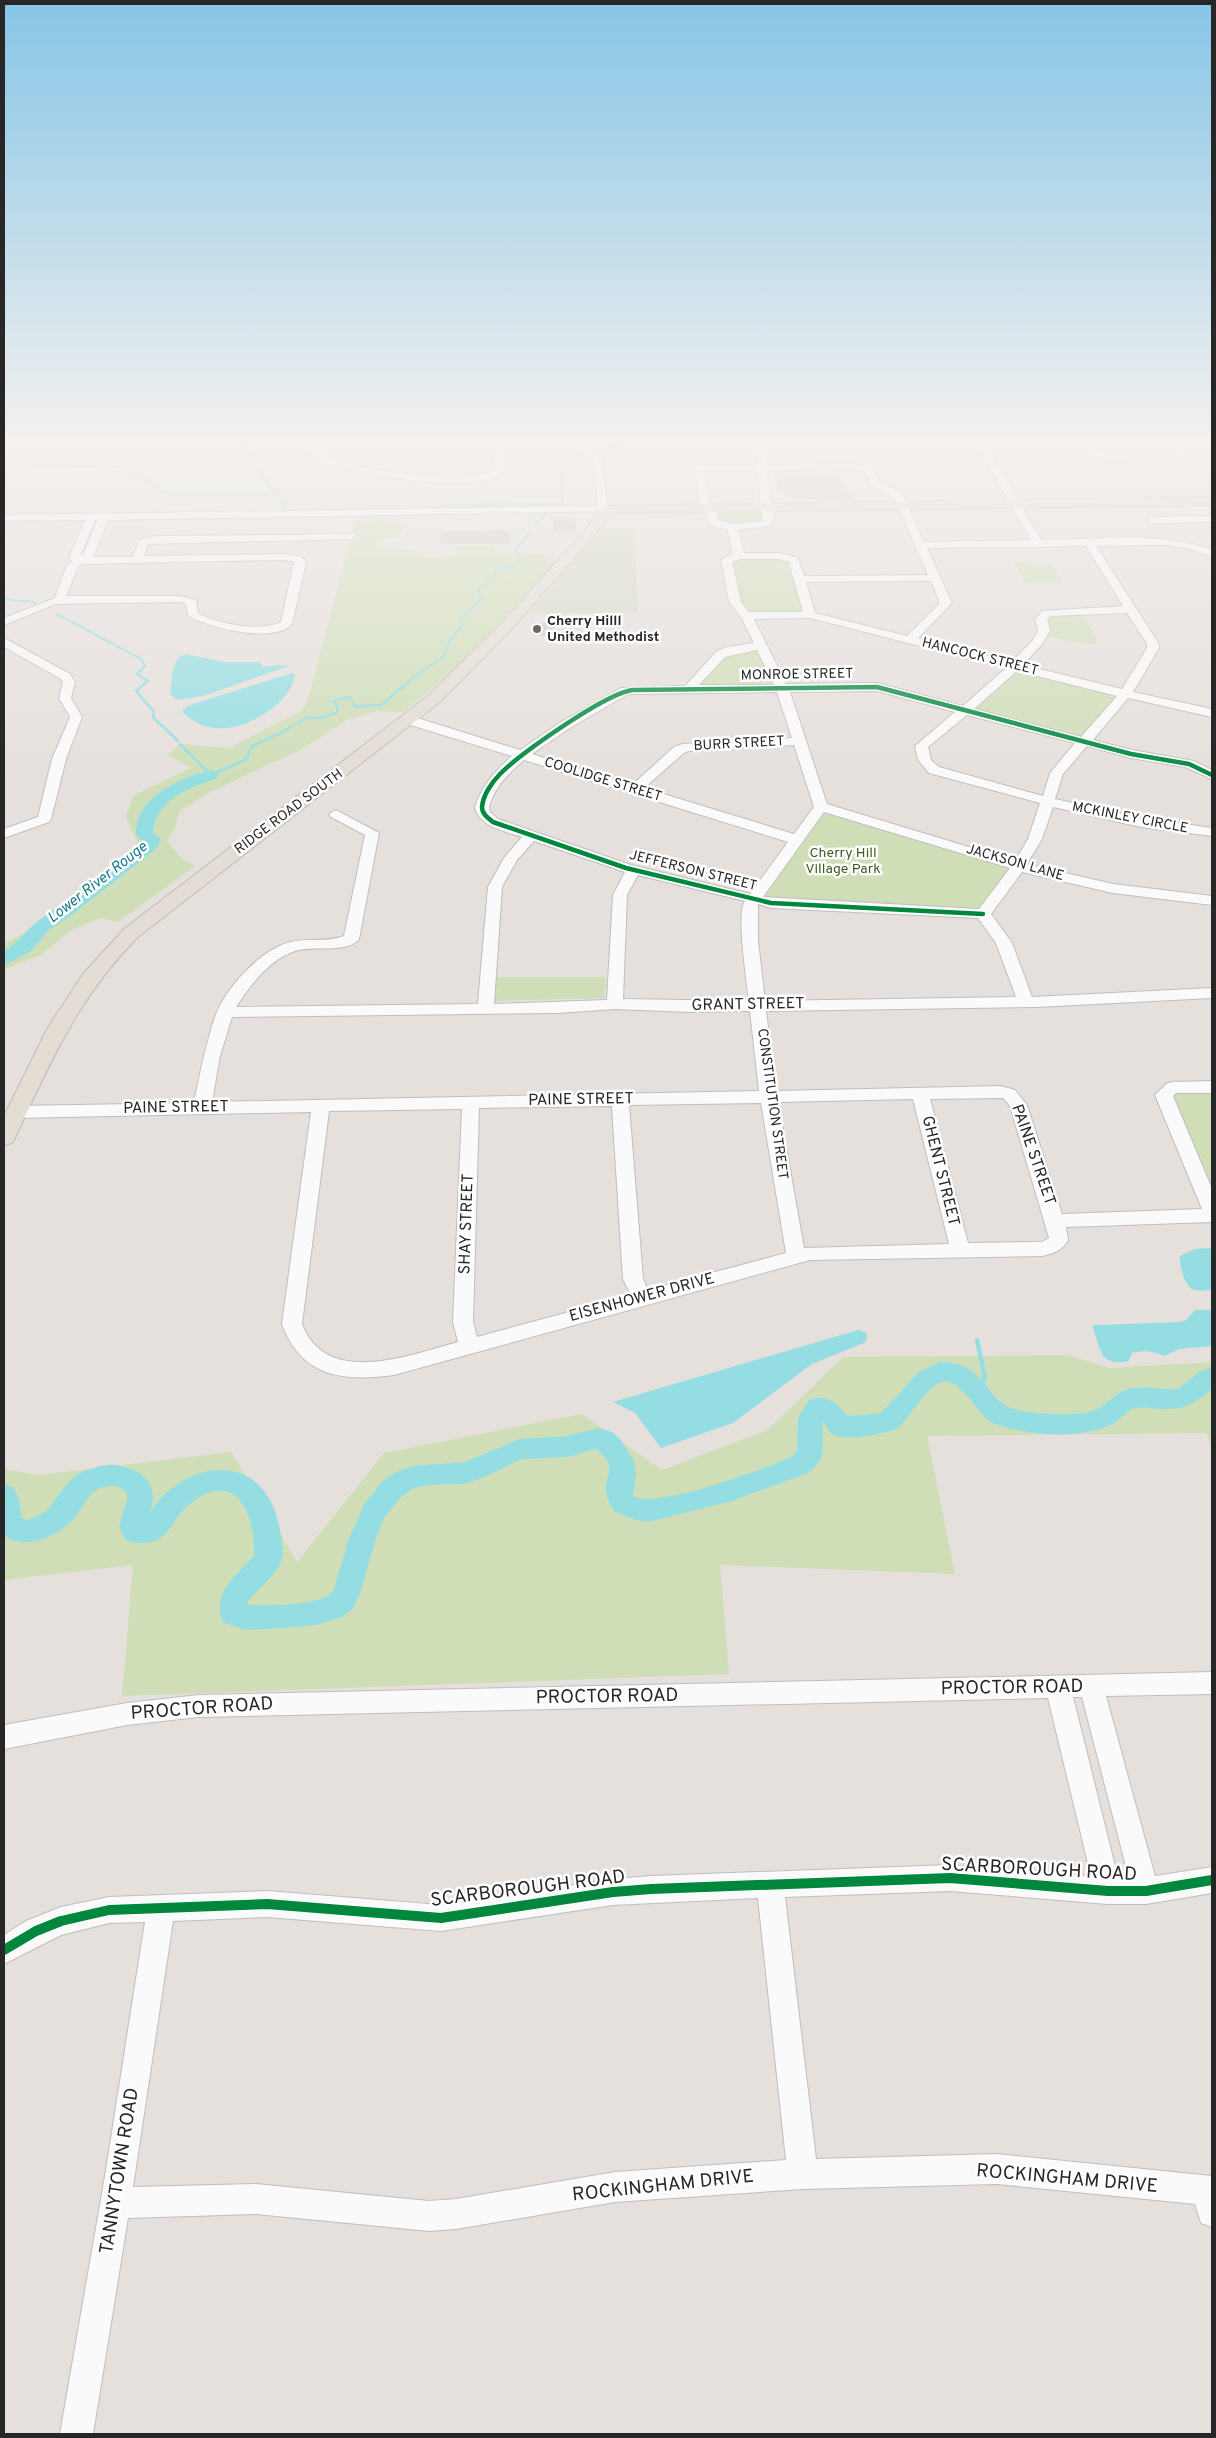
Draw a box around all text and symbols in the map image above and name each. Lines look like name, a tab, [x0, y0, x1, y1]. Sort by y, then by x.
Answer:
place label: Cherry Hilll United Methodist	[547, 613, 659, 646]
marker: Cherry Hilll United Methodist	[531, 623, 543, 635]
street label: HANCOCK STREET	[920, 634, 1040, 680]
street label: MONROE STREET	[740, 666, 854, 684]
street label: BURR STREET	[693, 733, 785, 755]
street label: COOLIDGE STREET	[542, 754, 664, 806]
street label: RIDGE ROAD SOUTH	[231, 766, 347, 858]
street label: MCKINLEY CIRCLE	[1070, 798, 1190, 838]
water label: Lower River Rouge	[44, 838, 152, 928]
street label: JACKSON LANE	[964, 841, 1066, 885]
park label: Cherry Hill Village Park	[805, 845, 881, 878]
street label: JEFFERSON STREET	[627, 847, 759, 895]
street label: GRANT STREET	[691, 994, 805, 1016]
street label: CONSTITUTION STREET	[753, 1027, 791, 1181]
street label: PAINE STREET	[528, 1089, 634, 1111]
street label: PAINE STREET	[123, 1097, 229, 1119]
street label: PAINE STREET	[1006, 1102, 1060, 1208]
street label: GHENT STREET	[917, 1114, 963, 1228]
street label: SHAY STREET	[455, 1173, 479, 1275]
street label: EISENHOWER DRIVE	[567, 1269, 717, 1327]
street label: PROCTOR ROAD	[940, 1675, 1084, 1701]
street label: PROCTOR ROAD	[535, 1684, 679, 1710]
street label: PROCTOR ROAD	[130, 1692, 274, 1726]
street label: SCARBOROUGH ROAD	[940, 1853, 1138, 1887]
street label: SCARBOROUGH ROAD	[429, 1865, 627, 1913]
street label: TANNYTOWN ROAD	[95, 2086, 145, 2256]
street label: ROCKINGHAM DRIVE	[975, 2159, 1159, 2199]
street label: ROCKINGHAM DRIVE	[571, 2165, 755, 2207]

